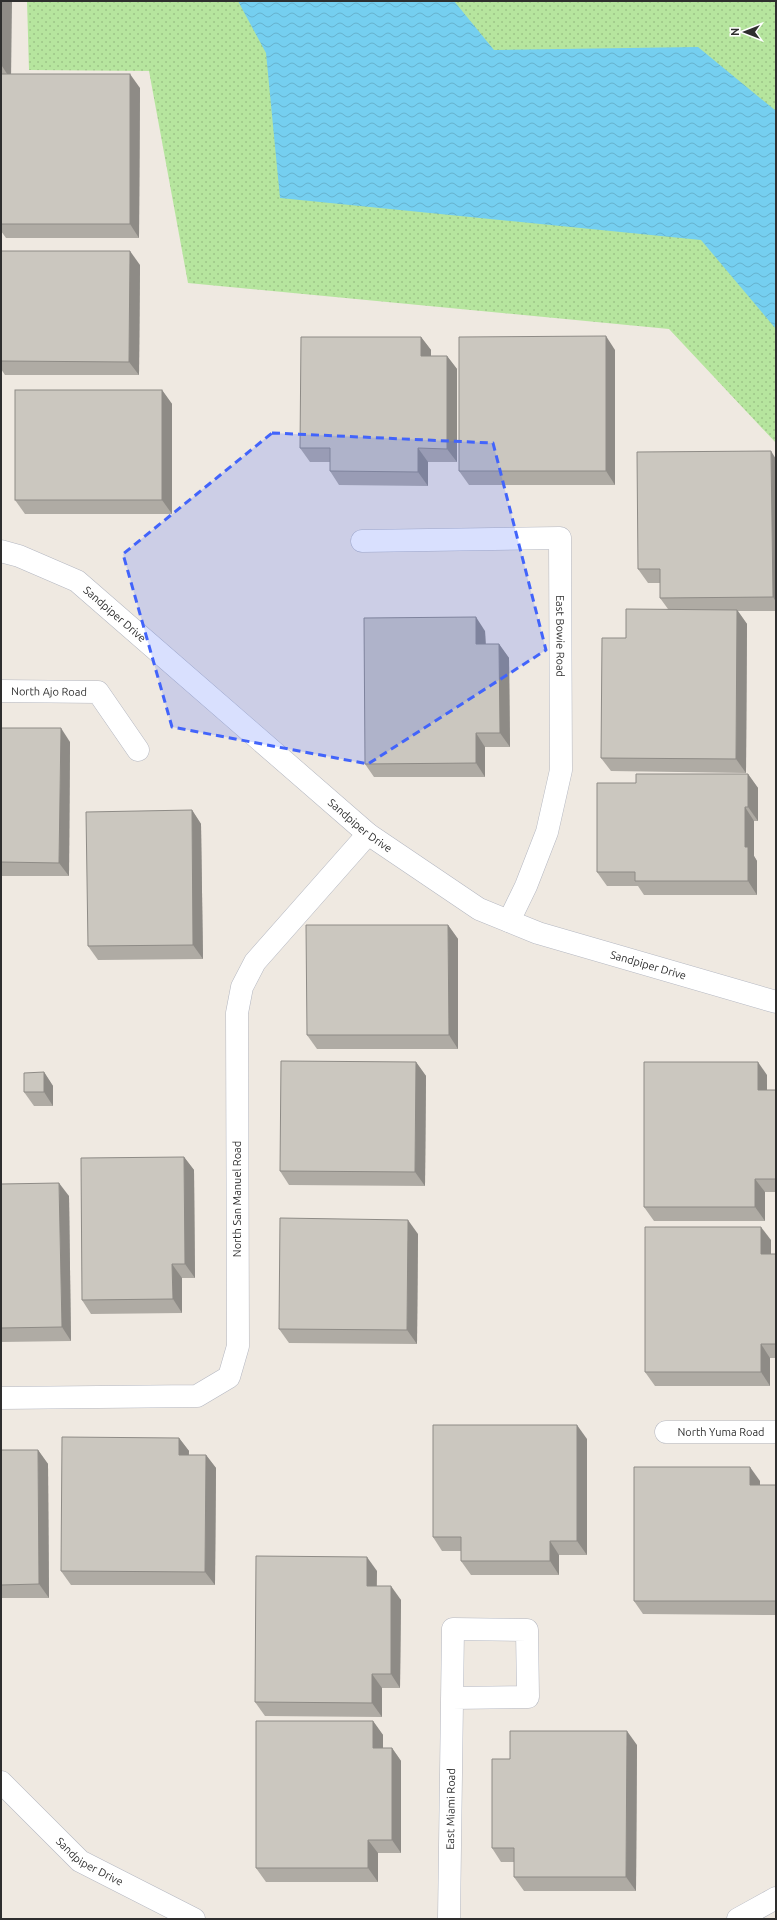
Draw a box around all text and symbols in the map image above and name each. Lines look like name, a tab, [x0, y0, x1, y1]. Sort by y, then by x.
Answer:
north arrow	[725, 12, 765, 52]
text: N	[729, 28, 741, 36]
street label: Sandpiper Drive	[81, 584, 148, 644]
street label: East Bowie Road	[554, 595, 567, 677]
street label: North Ajo Road	[11, 685, 87, 698]
street label: Sandpiper Drive	[326, 796, 394, 855]
street label: Sandpiper Drive	[609, 948, 688, 982]
street label: North San Manuel Road	[231, 1141, 243, 1257]
street label: North Yuma Road	[677, 1426, 765, 1438]
street label: East Miami Road	[444, 1768, 457, 1850]
street label: Sandpiper Drive	[54, 1835, 125, 1888]

